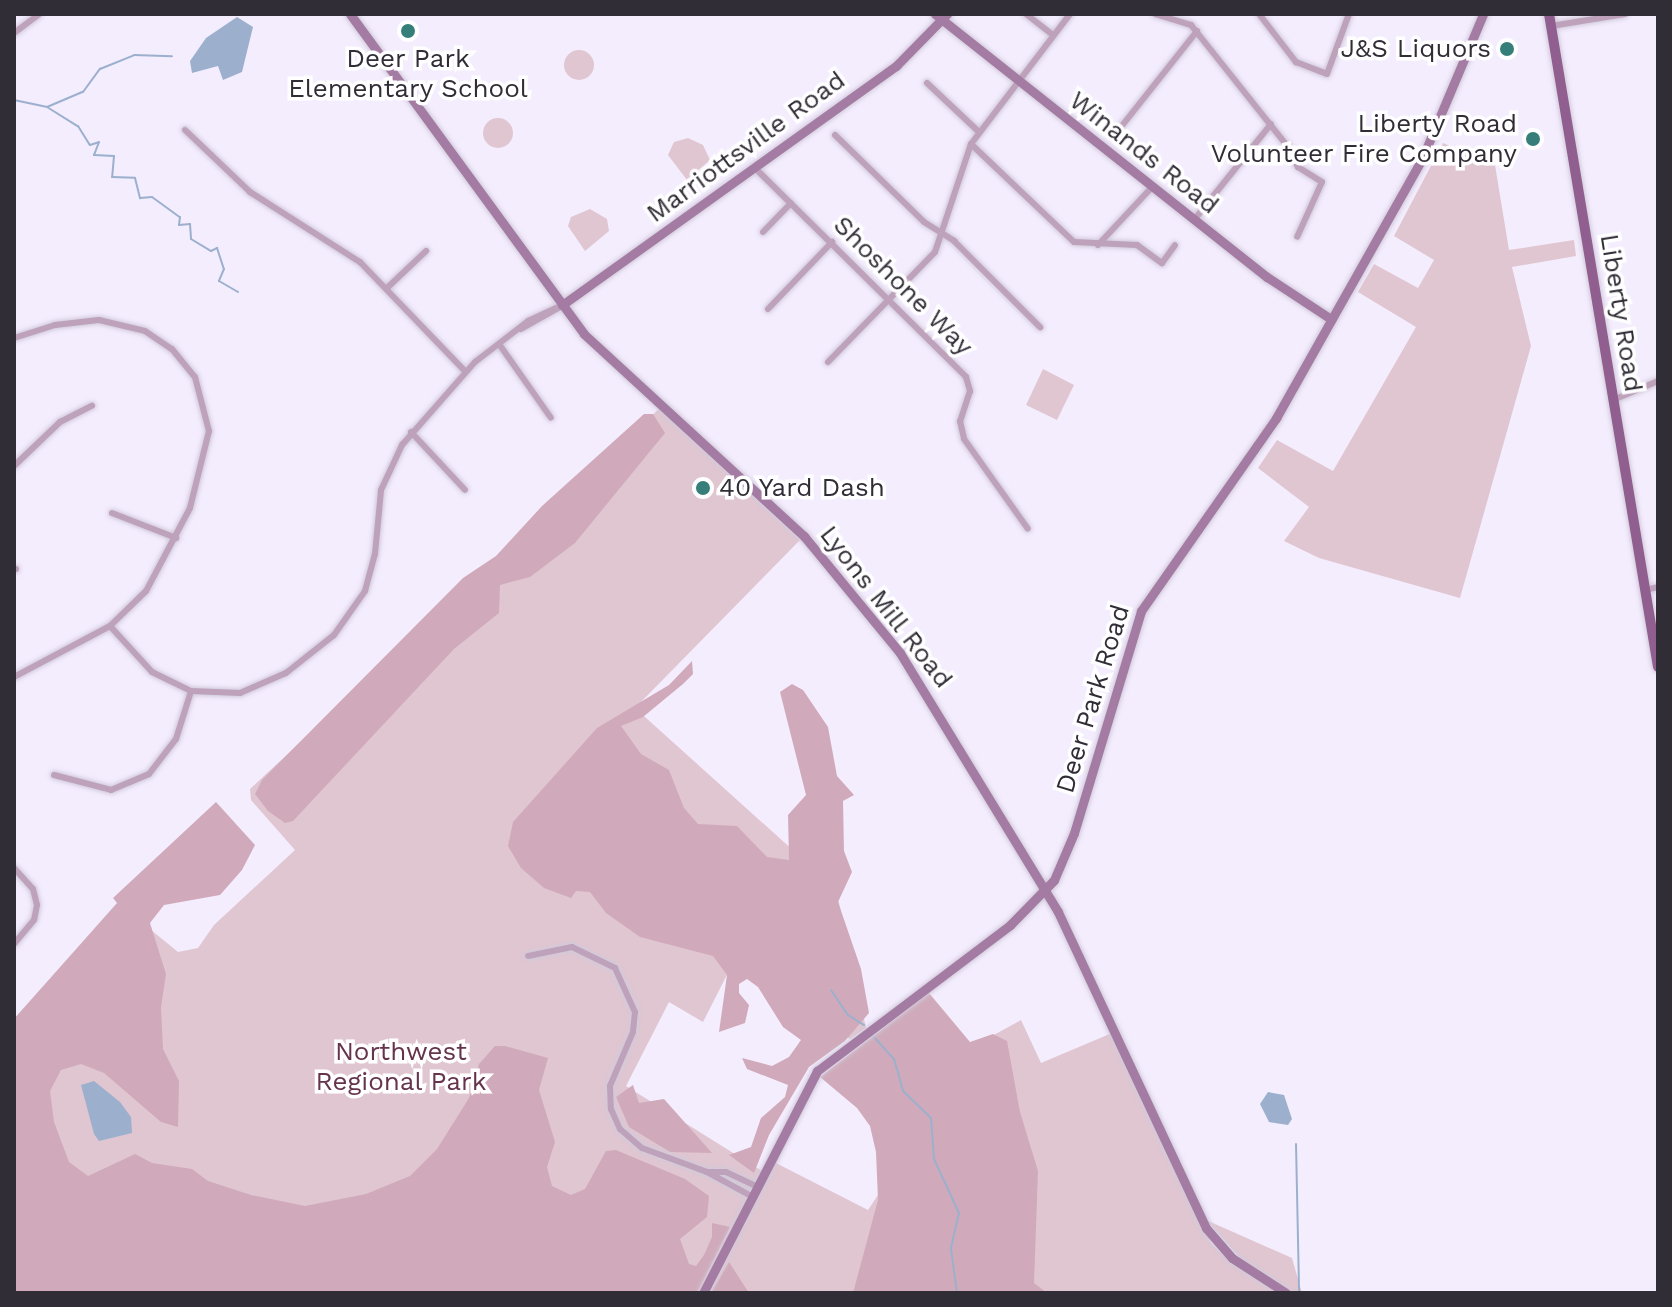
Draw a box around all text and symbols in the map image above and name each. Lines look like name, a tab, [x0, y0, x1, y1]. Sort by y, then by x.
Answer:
marker: Deer Park Elementary School	[399, 22, 417, 40]
place label: J&S Liquors	[1340, 33, 1491, 65]
marker: J&S Liquors	[1498, 40, 1516, 58]
place label: Deer Park Elementary School	[288, 43, 528, 104]
street label: Marriottsville Road	[641, 65, 851, 229]
street label: Winands Road	[1063, 85, 1225, 221]
place label: Liberty Road Volunteer Fire Company	[1210, 108, 1517, 170]
marker: Liberty Road Volunteer Fire Company	[1524, 130, 1542, 148]
street label: Shoshone Way	[827, 210, 979, 362]
street label: Liberty Road	[1593, 231, 1649, 395]
place label: 40 Yard Dash	[719, 472, 886, 504]
marker: 40 Yard Dash	[694, 479, 712, 497]
street label: Lyons Mill Road	[813, 519, 959, 695]
street label: Deer Park Road	[1049, 600, 1137, 798]
park label: Northwest Regional Park	[315, 1036, 487, 1098]

